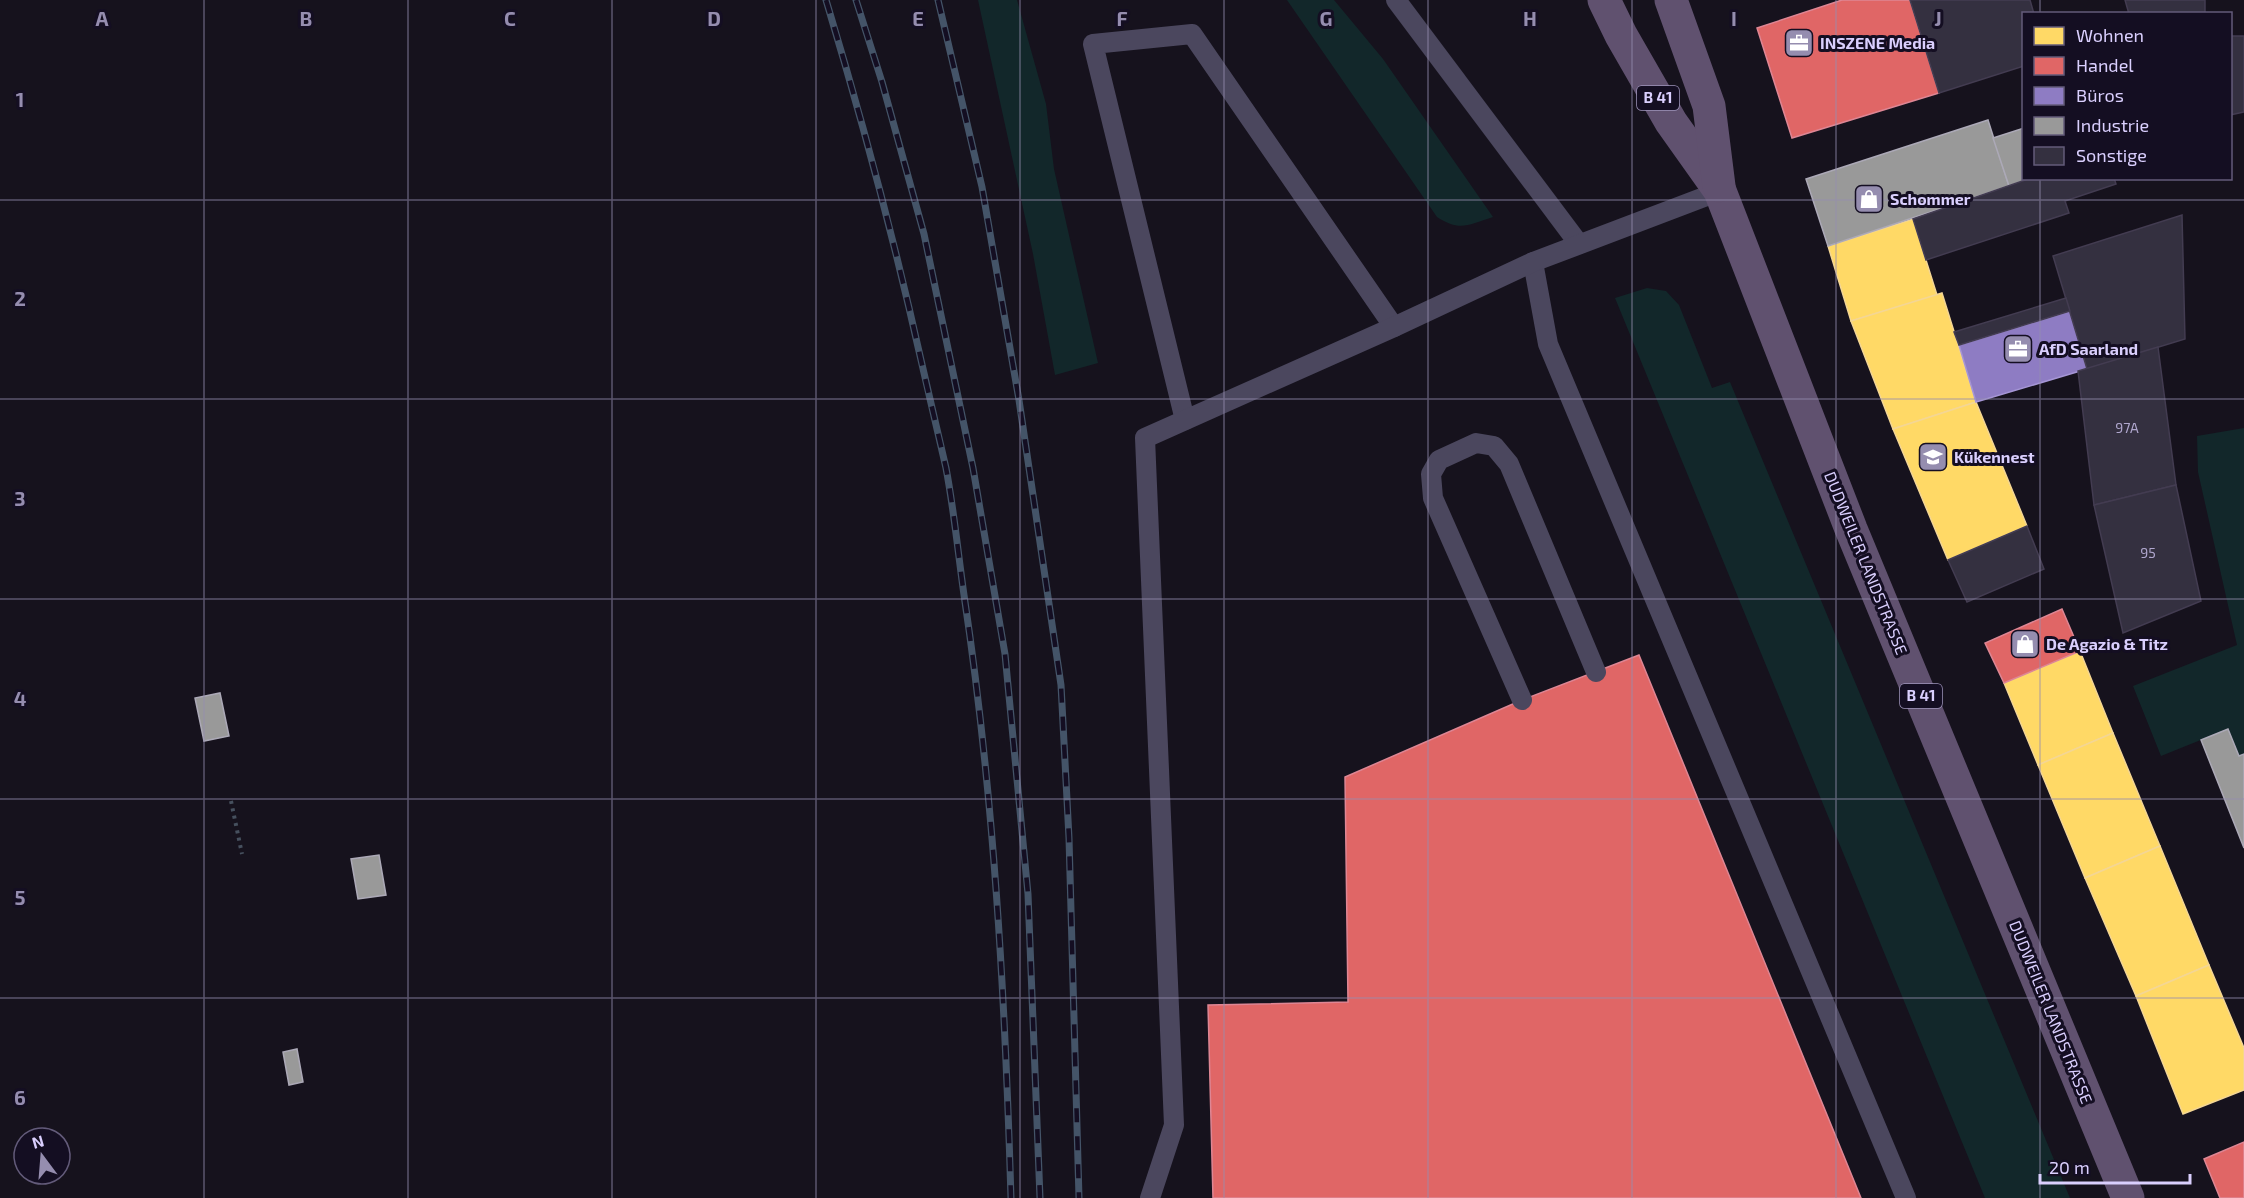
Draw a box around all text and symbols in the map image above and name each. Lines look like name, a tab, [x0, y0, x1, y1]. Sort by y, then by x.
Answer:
text: A	[95, 6, 109, 30]
text: B	[300, 6, 312, 30]
text: C	[504, 6, 516, 30]
text: D	[707, 6, 721, 30]
text: E	[912, 6, 924, 30]
text: F	[1116, 6, 1128, 30]
text: G	[1320, 6, 1332, 30]
text: H	[1523, 6, 1537, 30]
text: I	[1731, 6, 1737, 30]
text: J	[1934, 6, 1942, 30]
legend	[2022, 12, 2232, 180]
text: Wohnen	[2076, 24, 2144, 46]
office icon: INSZENE Media	[1783, 27, 1815, 59]
place label: INSZENE Media	[1820, 33, 1935, 52]
text: Handel	[2076, 54, 2134, 76]
text: Büros	[2076, 84, 2124, 106]
road number: B 41	[1637, 86, 1679, 110]
text: 1	[16, 87, 24, 111]
text: Industrie	[2076, 114, 2149, 136]
text: Sonstige	[2076, 144, 2147, 166]
shop icon: Schommer	[1853, 183, 1885, 215]
place label: Schommer	[1890, 189, 1971, 208]
text: 2	[14, 286, 26, 310]
office icon: AfD Saarland	[2002, 333, 2034, 365]
place label: AfD Saarland	[2039, 339, 2138, 358]
house number: 97A	[2115, 419, 2139, 436]
school or university icon: Kükennest	[1917, 441, 1949, 473]
place label: Kükennest	[1954, 447, 2035, 466]
street label: DUDWEILER LANDSTRASSE	[1821, 468, 1912, 657]
text: 3	[14, 486, 26, 510]
house number: 95	[2140, 544, 2156, 561]
shop icon: De Agazio & Titz	[2009, 628, 2041, 660]
place label: De Agazio & Titz	[2046, 634, 2168, 653]
road number: B 41	[1900, 684, 1942, 708]
text: 4	[14, 686, 27, 710]
text: 5	[14, 885, 26, 909]
street label: DUDWEILER LANDSTRASSE	[2006, 917, 2097, 1106]
text: 6	[14, 1085, 26, 1109]
north arrow	[12, 1126, 72, 1186]
text: N	[30, 1130, 46, 1152]
scale bar	[2040, 1147, 2190, 1185]
text: 20 m	[2049, 1156, 2090, 1178]

